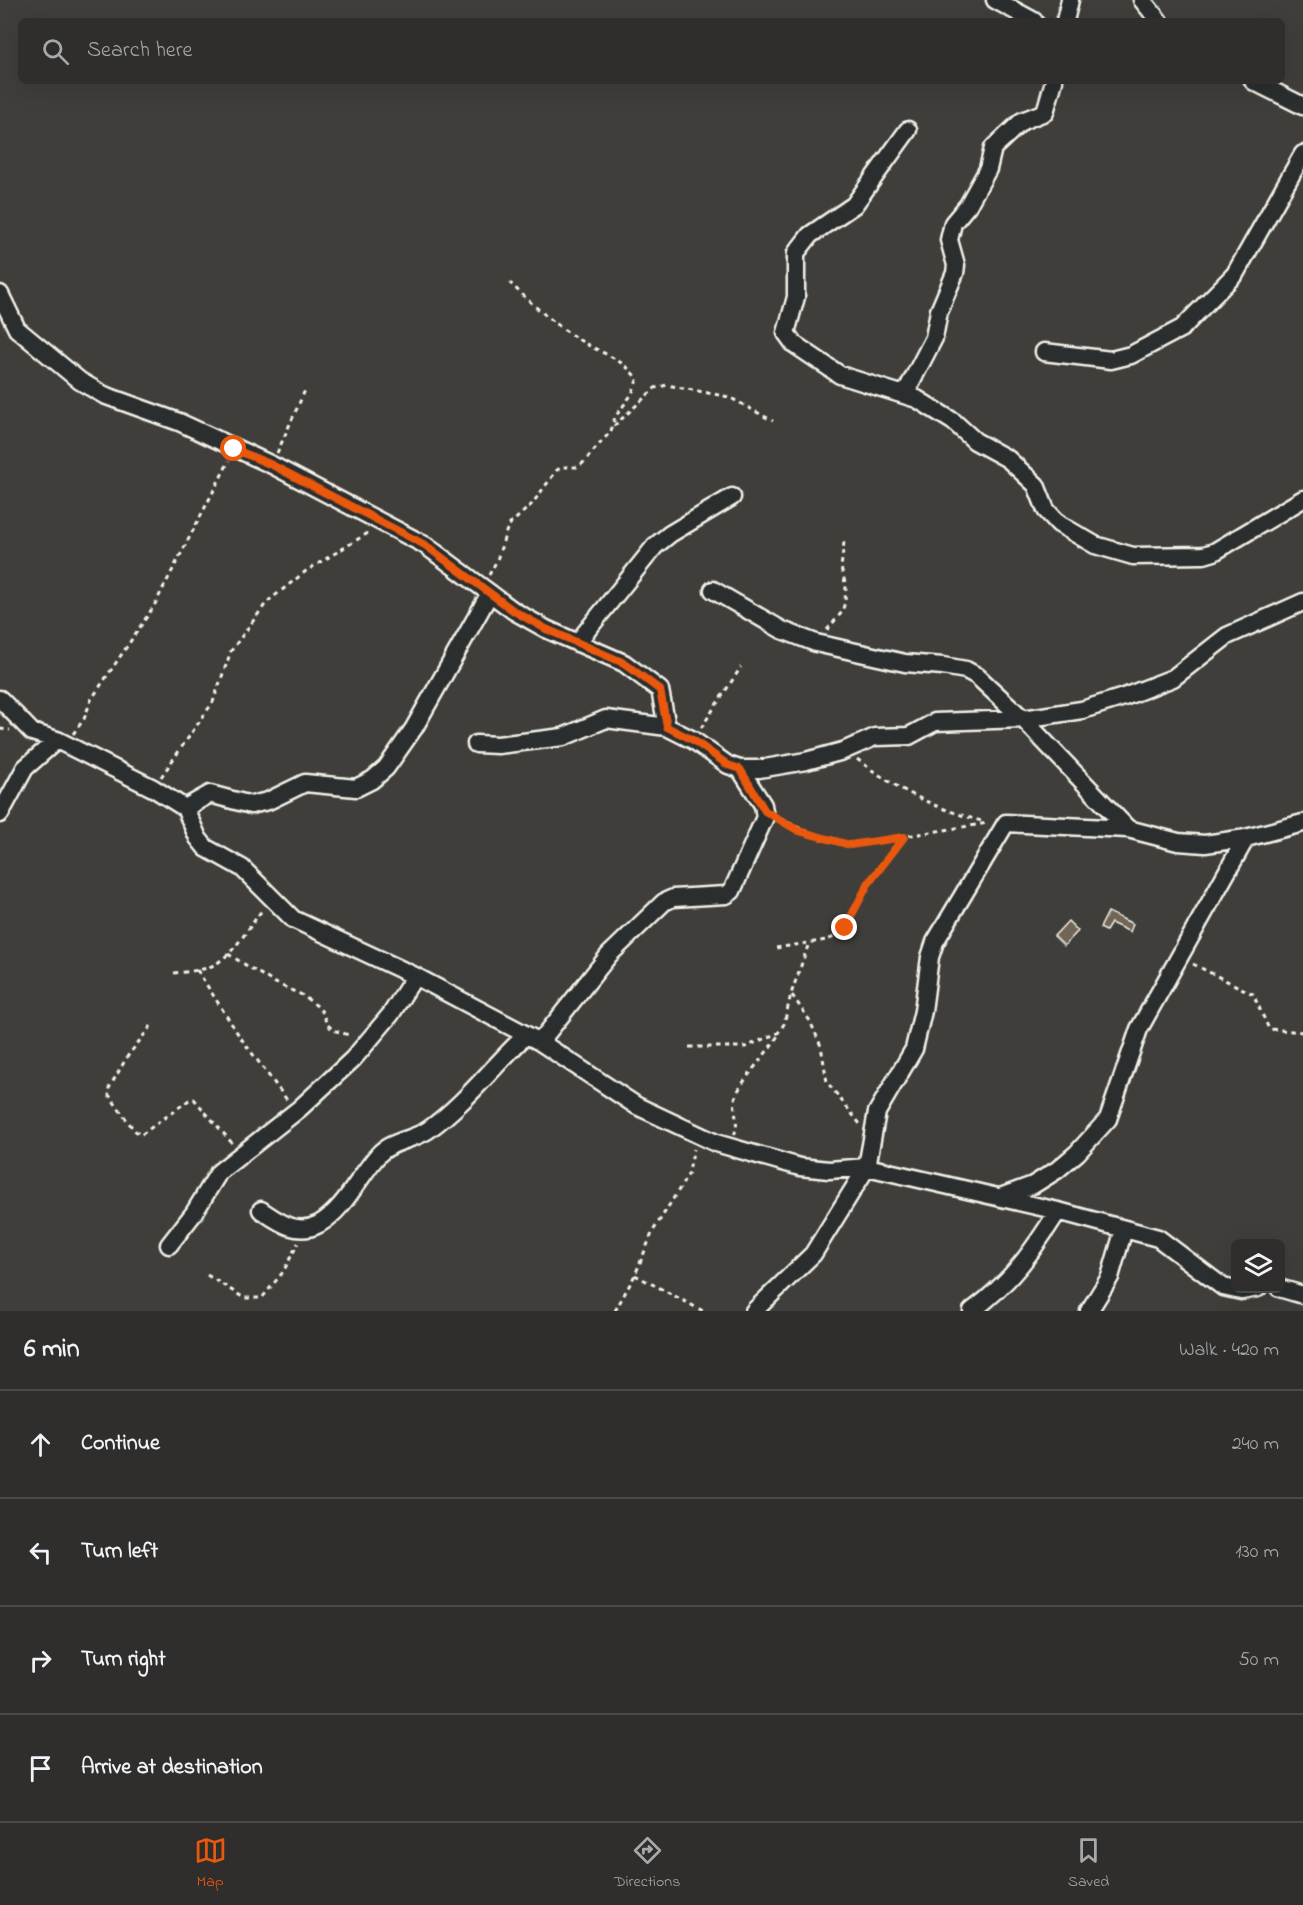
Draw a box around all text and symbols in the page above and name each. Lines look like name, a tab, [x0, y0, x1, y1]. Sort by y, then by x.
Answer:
search box	[18, 18, 1285, 84]
icon: search	[39, 35, 72, 68]
text: Search here	[87, 35, 192, 67]
route start	[220, 435, 246, 461]
route end	[831, 914, 857, 940]
map controls	[1231, 1239, 1285, 1293]
button: layers	[1231, 1239, 1285, 1293]
text: 6 min	[24, 1331, 80, 1369]
text: Walk · 420 m	[1179, 1336, 1279, 1365]
icon: ahead	[24, 1428, 57, 1461]
text: Continue	[81, 1428, 160, 1460]
text: 240 m	[1232, 1430, 1279, 1459]
icon: left	[24, 1536, 57, 1569]
text: Turn left	[81, 1536, 158, 1568]
text: 130 m	[1235, 1538, 1279, 1567]
icon: right	[24, 1644, 57, 1677]
text: Turn right	[81, 1644, 166, 1676]
text: 50 m	[1238, 1646, 1279, 1675]
icon: arrive	[24, 1752, 57, 1785]
text: Arrive at destination	[81, 1752, 263, 1784]
tab: Map	[194, 1834, 227, 1894]
tab: Directions	[614, 1834, 680, 1894]
tab: Saved	[1068, 1834, 1109, 1894]

